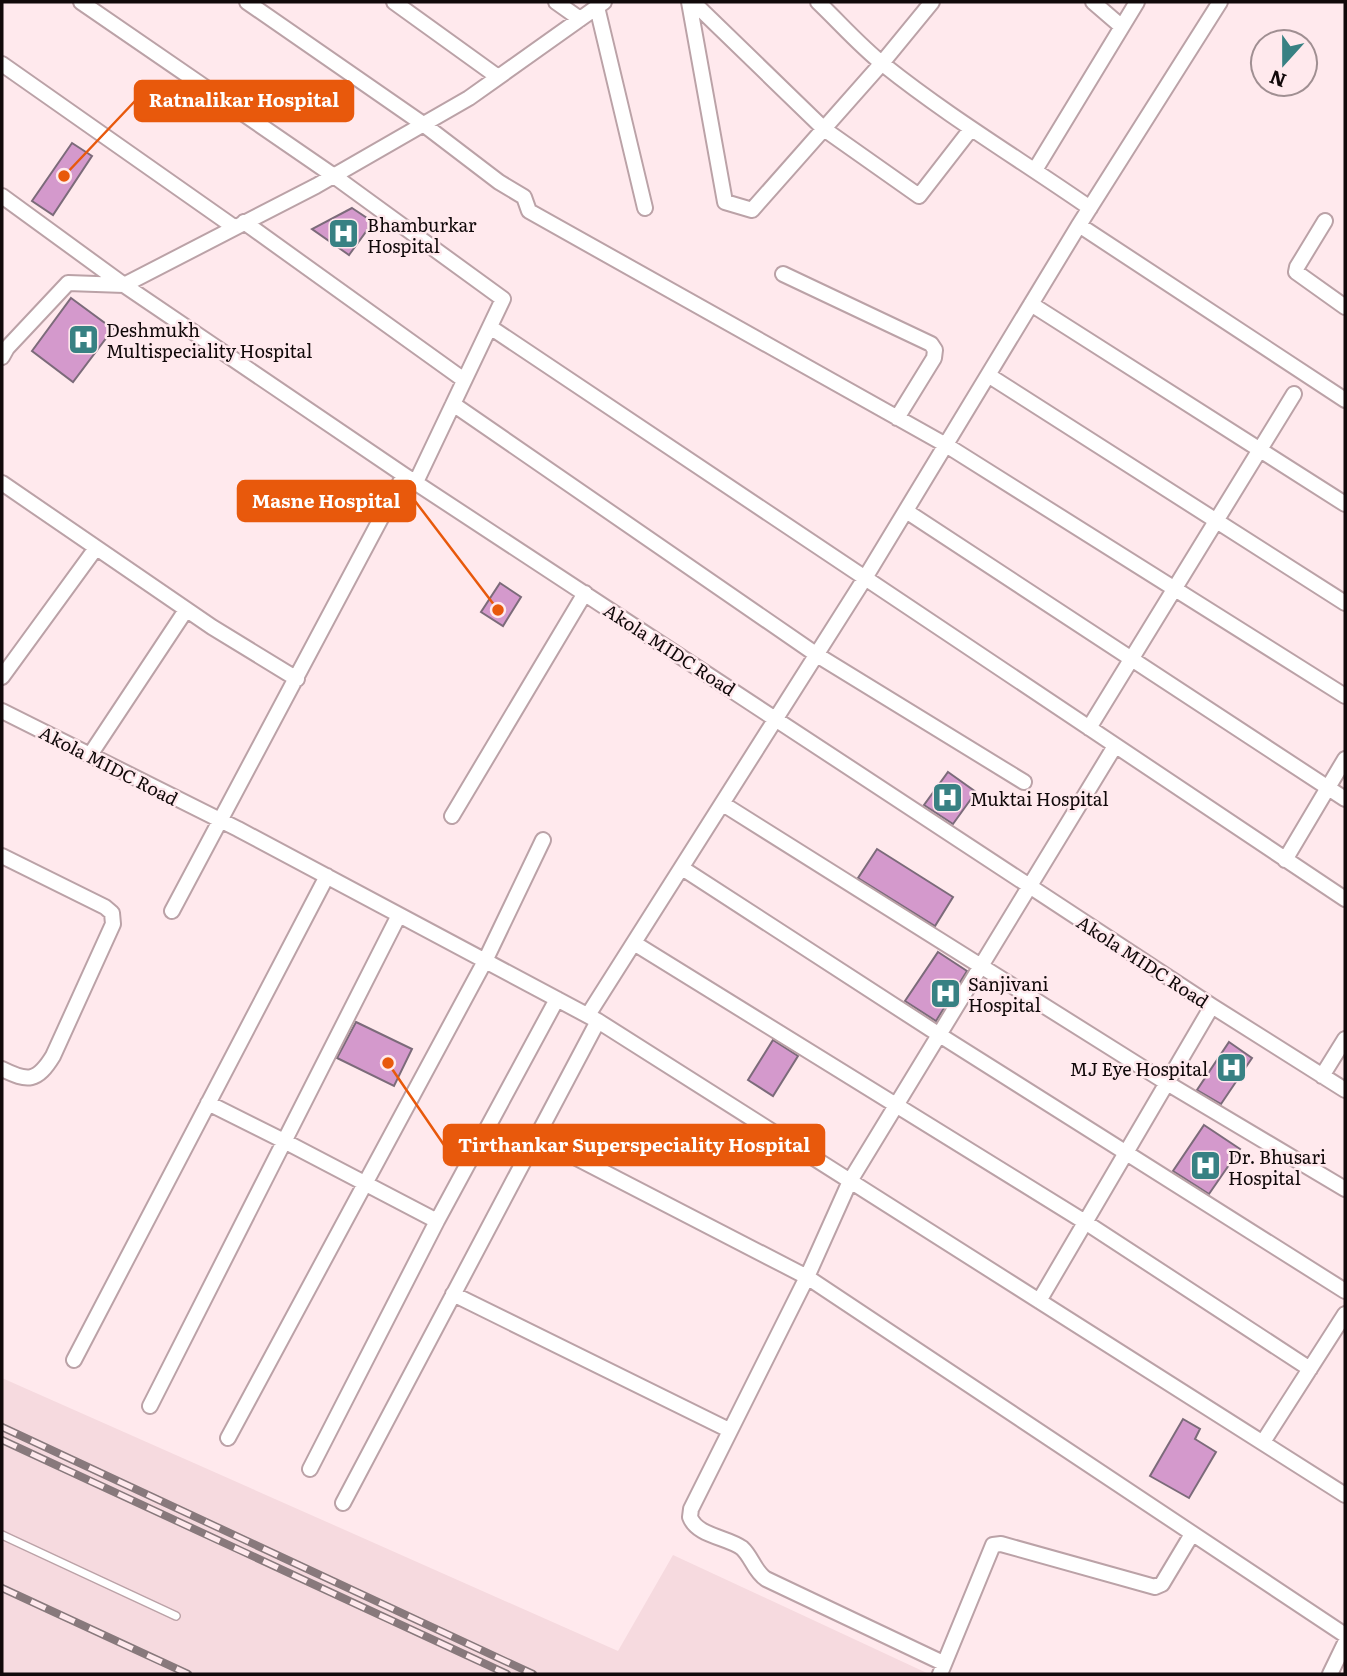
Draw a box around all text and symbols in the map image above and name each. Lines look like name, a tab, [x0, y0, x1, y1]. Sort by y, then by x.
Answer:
north arrow	[1249, 28, 1319, 98]
text: N	[1265, 64, 1290, 96]
callout: Ratnalikar Hospital	[135, 81, 353, 121]
text: Ratnalikar Hospital	[149, 85, 339, 113]
place label: Bhamburkar Hospital	[367, 211, 477, 259]
hospital icon: Bhamburkar Hospital	[327, 217, 361, 251]
place label: Deshmukh Multispeciality Hospital	[106, 316, 312, 364]
hospital icon: Deshmukh Multispeciality Hospital	[66, 322, 100, 356]
callout: Masne Hospital	[238, 481, 415, 521]
text: Masne Hospital	[252, 486, 400, 514]
street label: Akola MIDC Road	[599, 596, 741, 702]
street label: Akola MIDC Road	[35, 718, 183, 812]
hospital icon: Muktai Hospital	[930, 781, 964, 815]
place label: Muktai Hospital	[970, 785, 1109, 812]
street label: Akola MIDC Road	[1072, 908, 1214, 1014]
place label: Sanjivani Hospital	[968, 970, 1049, 1018]
hospital icon: Sanjivani Hospital	[928, 976, 962, 1010]
hospital icon: MJ Eye Hospital	[1214, 1051, 1248, 1085]
place label: MJ Eye Hospital	[1070, 1055, 1208, 1082]
callout: Tirthankar Superspeciality Hospital	[444, 1125, 824, 1165]
text: Tirthankar Superspeciality Hospital	[458, 1130, 810, 1158]
place label: Dr. Bhusari Hospital	[1228, 1143, 1326, 1191]
hospital icon: Dr. Bhusari Hospital	[1188, 1149, 1222, 1183]

